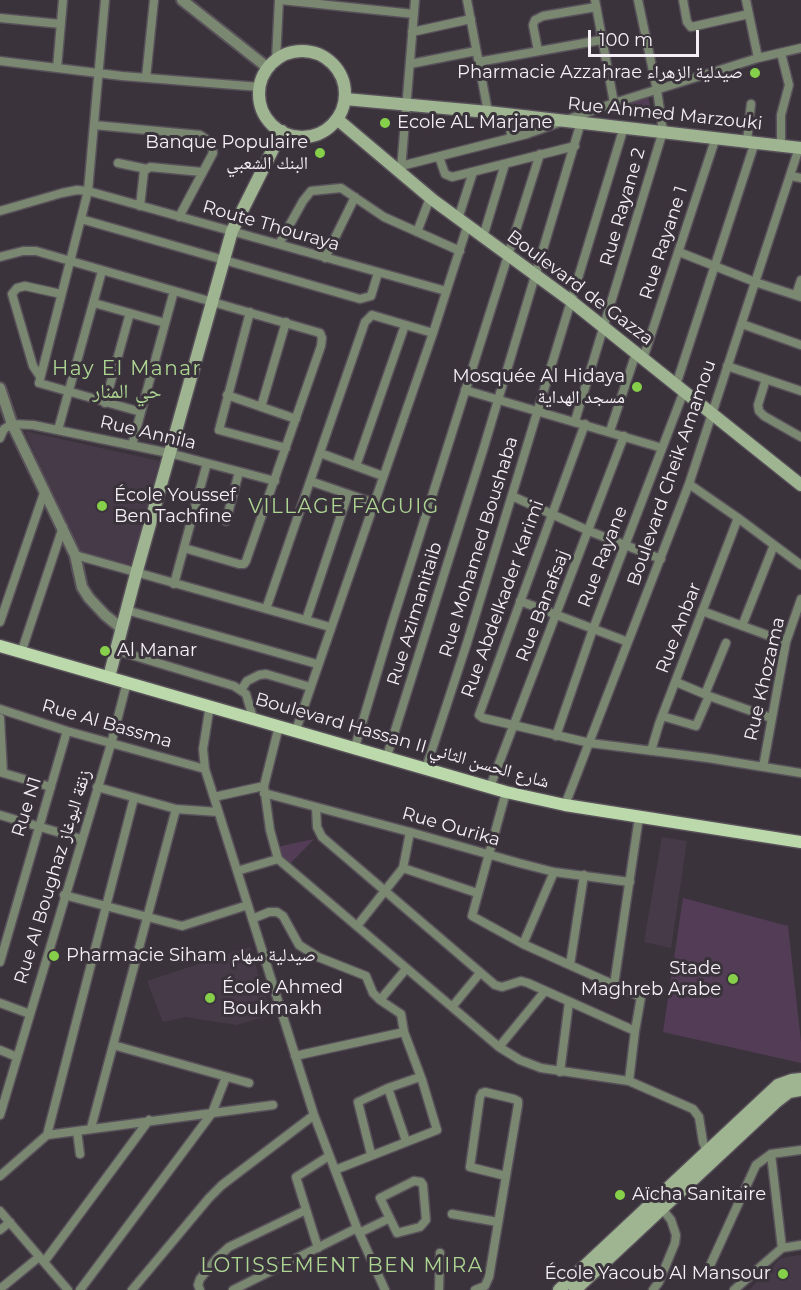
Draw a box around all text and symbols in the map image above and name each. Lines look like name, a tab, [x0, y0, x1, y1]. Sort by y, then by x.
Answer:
scale bar	[591, 18, 702, 56]
text: 100 m	[599, 29, 653, 51]
place label: Pharmacie Azzahrae صيدلية الزهراء	[457, 62, 743, 84]
marker: Pharmacie Azzahrae صيدلية الزهراء	[748, 66, 762, 80]
street label: Rue Ahmed Marzouki	[567, 93, 763, 135]
place label: Ecole AL Marjane	[397, 112, 552, 134]
marker: Ecole AL Marjane	[378, 116, 392, 130]
place label: Banque Populaire البنك الشعبي	[145, 132, 308, 174]
street label: Rue Rayane 2	[596, 145, 650, 269]
marker: Banque Populaire البنك الشعبي	[313, 146, 327, 160]
street label: Rue Rayane 1	[635, 183, 693, 303]
street label: Route Thouraya	[200, 196, 342, 256]
street label: Boulevard de Gazza	[503, 226, 657, 350]
district label: Hay El Manar حي المنار	[52, 357, 202, 404]
street label: Boulevard Cheik Amamou	[623, 357, 721, 589]
place label: Mosquée Al Hidaya مسجد الهداية	[453, 366, 625, 409]
marker: Mosquée Al Hidaya مسجد الهداية	[630, 380, 644, 394]
street label: Rue Annila	[98, 411, 198, 455]
street label: Rue Mohamed Boushaba	[435, 434, 523, 660]
place label: École Youssef Ben Tachfine	[114, 485, 236, 528]
district label: VILLAGE FAGUIG	[248, 495, 440, 519]
street label: Rue Abdelkader Karimi	[457, 497, 549, 701]
marker: École Youssef Ben Tachfine	[95, 499, 109, 513]
street label: Rue Rayane	[574, 503, 632, 611]
street label: Rue Azimanitaib	[383, 540, 447, 688]
street label: Rue Banafsaj	[512, 547, 574, 665]
street label: Rue Anbar	[652, 579, 706, 677]
street label: Rue Khozama	[740, 615, 790, 743]
place label: Al Manar	[117, 640, 197, 662]
marker: Al Manar	[98, 644, 112, 658]
street label: Boulevard Hassan II شارع الحسن الثاني	[252, 689, 552, 793]
street label: Rue Al Bassma	[39, 695, 175, 753]
street label: Rue Al Boughaz زنقة البوغاز	[10, 767, 96, 987]
street label: Rue N1	[8, 774, 46, 840]
street label: Rue Ourika	[399, 803, 503, 851]
place label: Pharmacie Siham صيدلية سهام	[66, 945, 316, 967]
marker: Pharmacie Siham صيدلية سهام	[47, 949, 61, 963]
place label: Stade Maghreb Arabe	[581, 958, 721, 1000]
marker: Stade Maghreb Arabe	[726, 972, 740, 986]
place label: École Ahmed Boukmakh	[222, 977, 343, 1020]
marker: École Ahmed Boukmakh	[203, 991, 217, 1005]
place label: Aïcha Sanitaire	[632, 1184, 766, 1206]
marker: Aïcha Sanitaire	[613, 1188, 627, 1202]
district label: LOTISSEMENT BEN MIRA	[201, 1254, 483, 1278]
place label: École Yacoub Al Mansour	[544, 1263, 771, 1285]
marker: École Yacoub Al Mansour	[776, 1267, 790, 1281]

